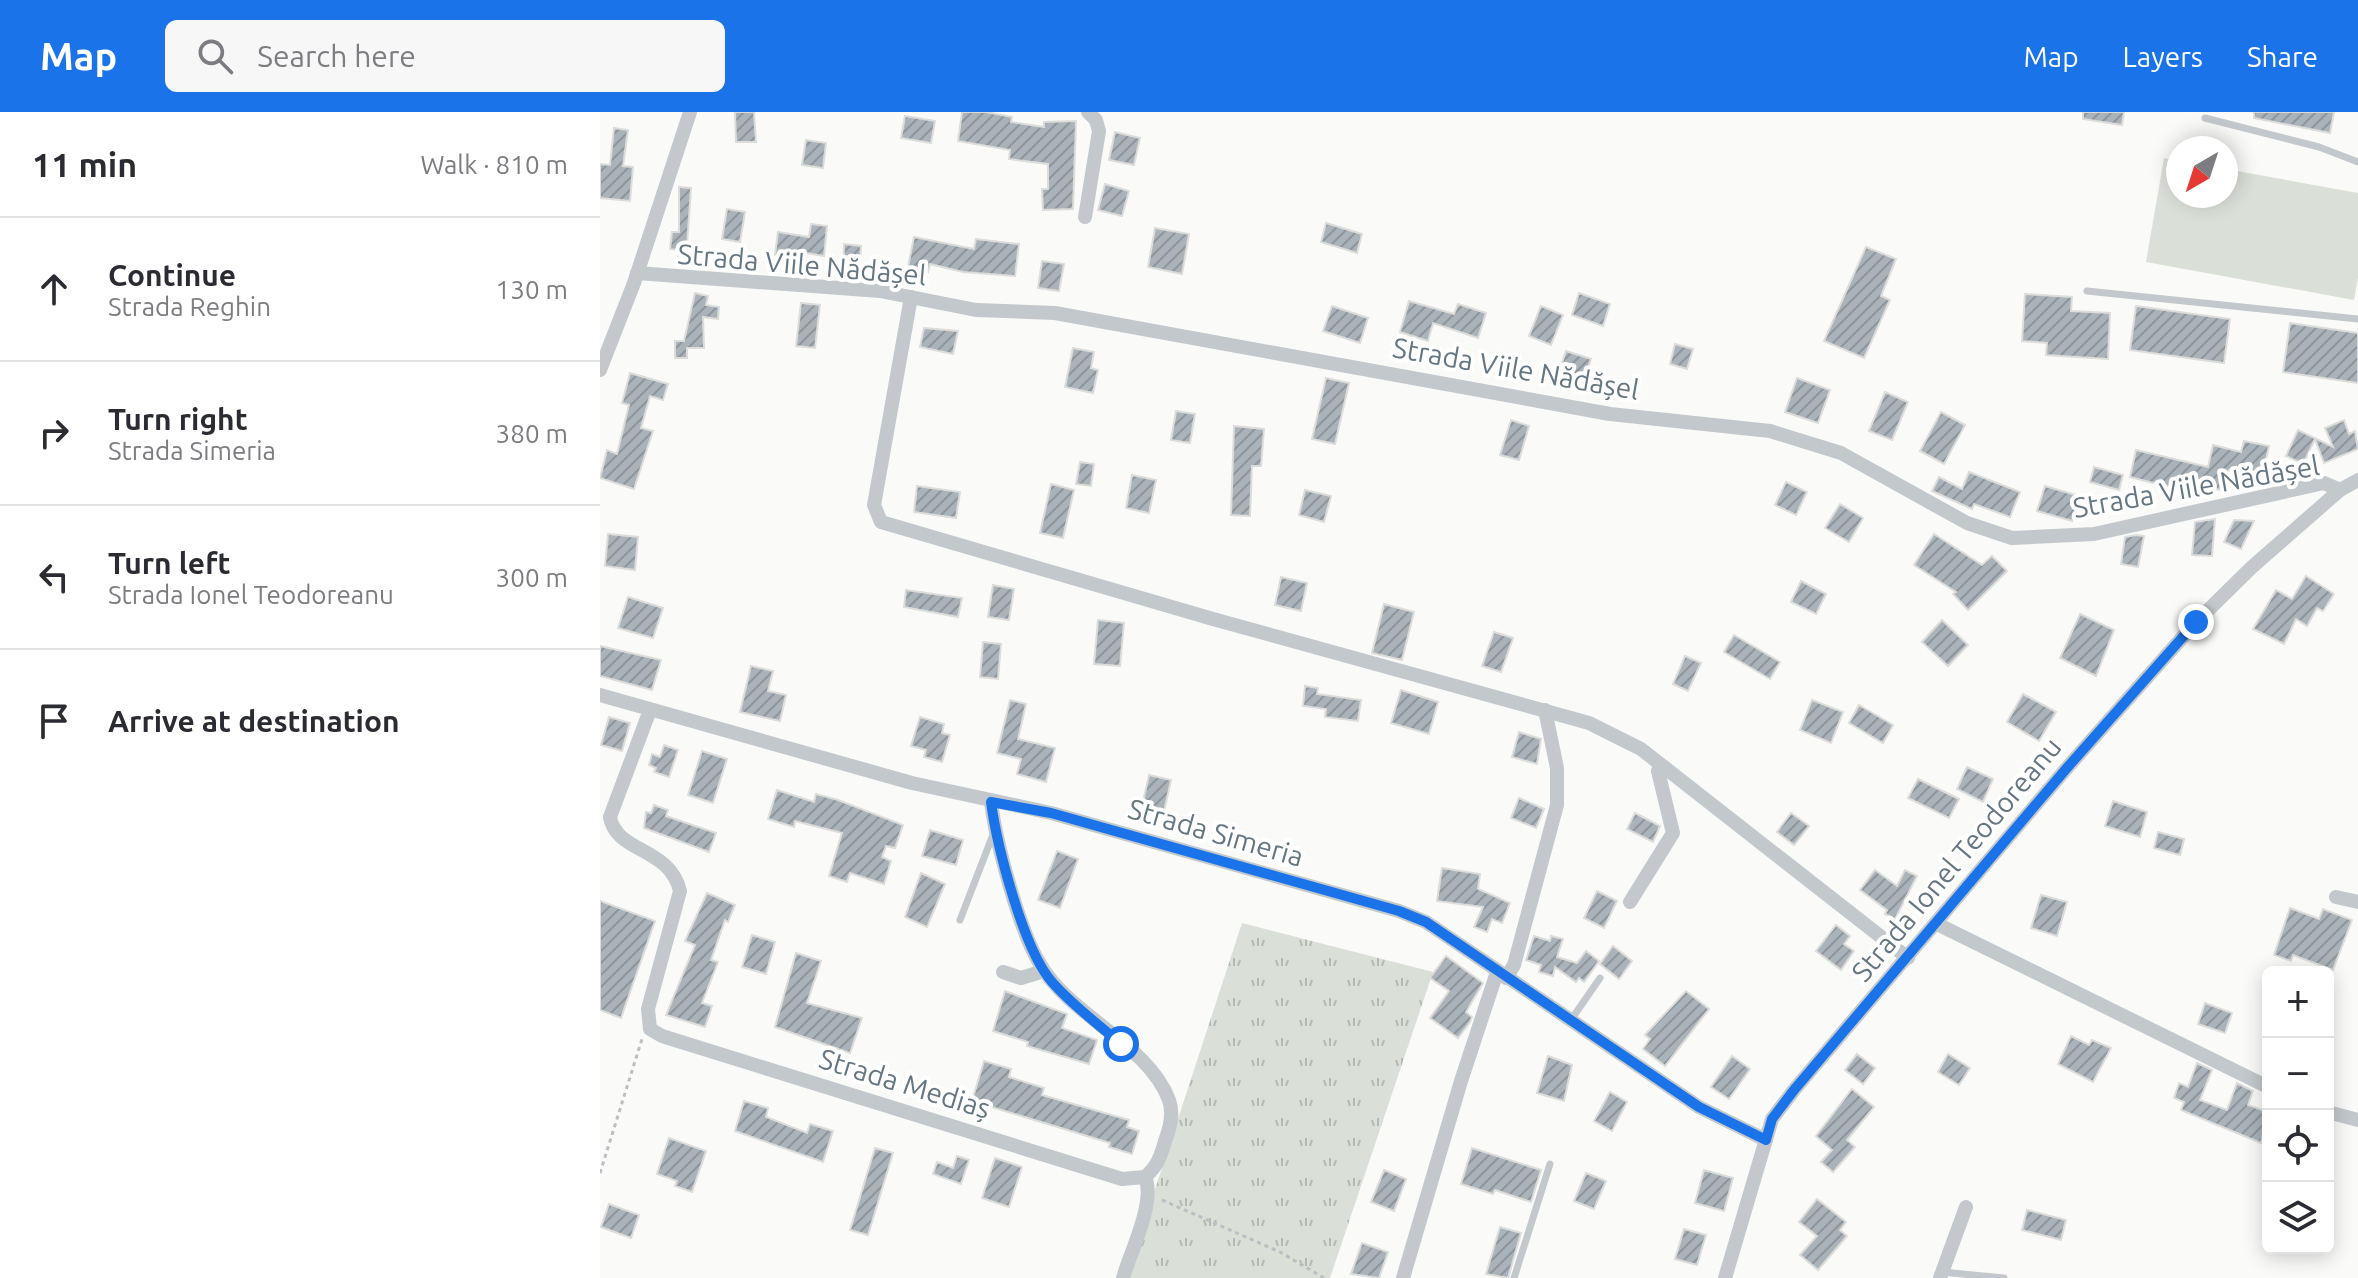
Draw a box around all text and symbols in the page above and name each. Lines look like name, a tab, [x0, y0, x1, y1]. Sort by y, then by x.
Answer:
search box	[165, 20, 725, 92]
icon: search	[193, 34, 237, 78]
text: Map	[40, 35, 117, 77]
text: Search here	[257, 39, 416, 73]
text: Map	[2023, 41, 2079, 72]
text: Layers	[2123, 41, 2203, 72]
text: Share	[2247, 41, 2318, 72]
north arrow	[2166, 136, 2238, 208]
text: 11 min	[32, 145, 137, 183]
text: Walk · 810 m	[420, 150, 568, 179]
street label: Strada Viile Nădășel	[676, 238, 928, 290]
text: Continue	[108, 258, 236, 292]
icon: ahead	[32, 267, 76, 311]
text: 130 m	[496, 275, 568, 304]
text: Strada Reghin	[108, 292, 271, 321]
street label: Strada Viile Nădășel	[1390, 331, 1642, 405]
text: Turn right	[108, 402, 248, 436]
icon: right	[32, 411, 76, 455]
text: 380 m	[496, 419, 568, 448]
text: Strada Simeria	[108, 436, 276, 465]
street label: Strada Viile Nădășel	[2070, 449, 2322, 523]
text: Turn left	[108, 546, 230, 580]
icon: left	[32, 555, 76, 599]
text: 300 m	[496, 563, 568, 592]
text: Strada Ionel Teodoreanu	[108, 580, 394, 609]
route end	[2178, 604, 2214, 640]
icon: arrive	[32, 699, 76, 743]
text: Arrive at destination	[108, 704, 400, 738]
street label: Strada Ionel Teodoreanu	[1845, 731, 2067, 987]
street label: Strada Simeria	[1125, 792, 1307, 872]
map controls	[2262, 966, 2334, 1254]
button: +	[2262, 966, 2334, 1038]
route start	[1103, 1026, 1139, 1062]
button: −	[2262, 1038, 2334, 1110]
street label: Strada Mediaș	[816, 1042, 994, 1124]
button: locate	[2262, 1110, 2334, 1182]
button: layers	[2262, 1182, 2334, 1254]

